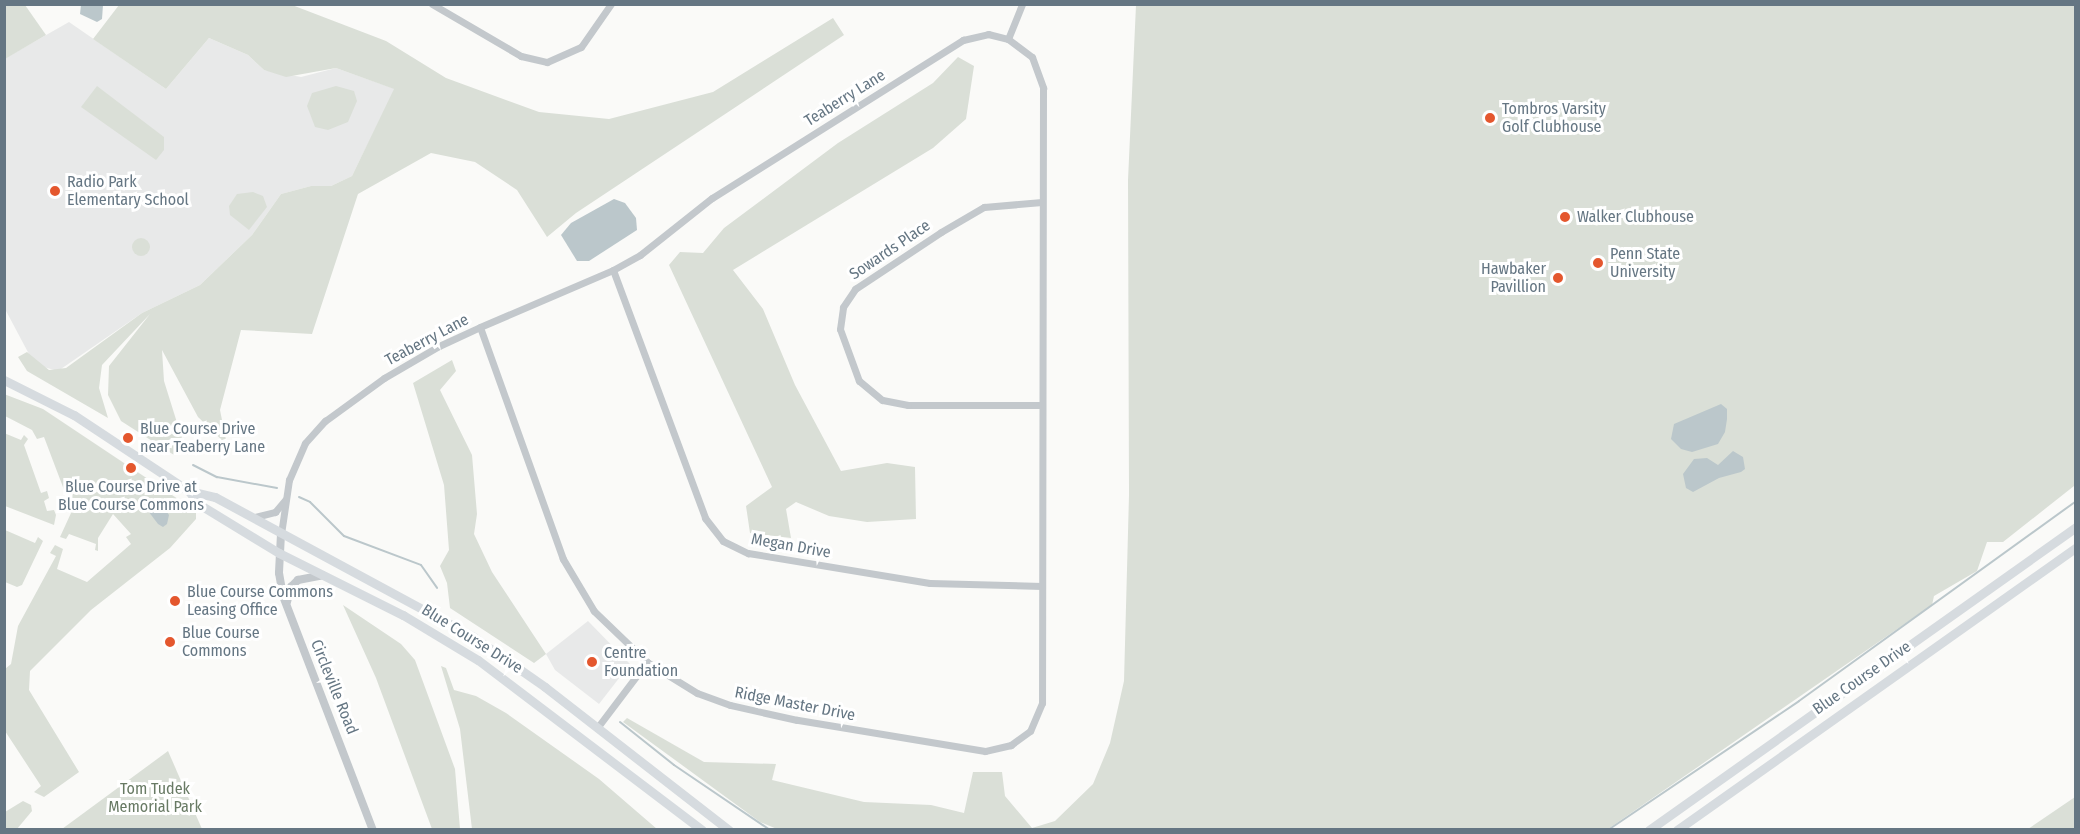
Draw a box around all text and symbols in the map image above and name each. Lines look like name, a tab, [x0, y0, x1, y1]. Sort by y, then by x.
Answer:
street label: Teaberry Lane	[801, 66, 889, 130]
place label: Tombros Varsity Golf Clubhouse	[1502, 99, 1606, 137]
marker: Tombros Varsity Golf Clubhouse	[1483, 111, 1497, 125]
place label: Radio Park Elementary School	[67, 172, 189, 210]
marker: Radio Park Elementary School	[48, 184, 62, 198]
place label: Walker Clubhouse	[1577, 207, 1694, 227]
marker: Walker Clubhouse	[1558, 210, 1572, 224]
street label: Sowards Place	[846, 216, 934, 284]
place label: Penn State University	[1610, 244, 1680, 282]
marker: Penn State University	[1591, 256, 1605, 270]
place label: Hawbaker Pavillion	[1481, 259, 1546, 297]
marker: Hawbaker Pavillion	[1551, 271, 1565, 285]
street label: Teaberry Lane	[382, 310, 472, 370]
place label: Blue Course Drive near Teaberry Lane	[140, 419, 265, 457]
marker: Blue Course Drive near Teaberry Lane	[121, 431, 135, 445]
marker: Blue Course Drive at Blue Course Commons	[124, 461, 138, 475]
place label: Blue Course Drive at Blue Course Commons	[58, 477, 204, 515]
street label: Megan Drive	[750, 530, 832, 562]
place label: Blue Course Commons Leasing Office	[187, 582, 333, 620]
marker: Blue Course Commons Leasing Office	[168, 594, 182, 608]
street label: Blue Course Drive	[418, 600, 526, 678]
place label: Blue Course Commons	[182, 623, 260, 661]
marker: Blue Course Commons	[163, 635, 177, 649]
street label: Circleville Road	[306, 637, 362, 737]
street label: Blue Course Drive	[1809, 637, 1915, 719]
place label: Centre Foundation	[604, 643, 678, 681]
marker: Centre Foundation	[585, 655, 599, 669]
street label: Ridge Master Drive	[733, 683, 857, 725]
park label: Tom Tudek Memorial Park	[108, 779, 202, 817]

